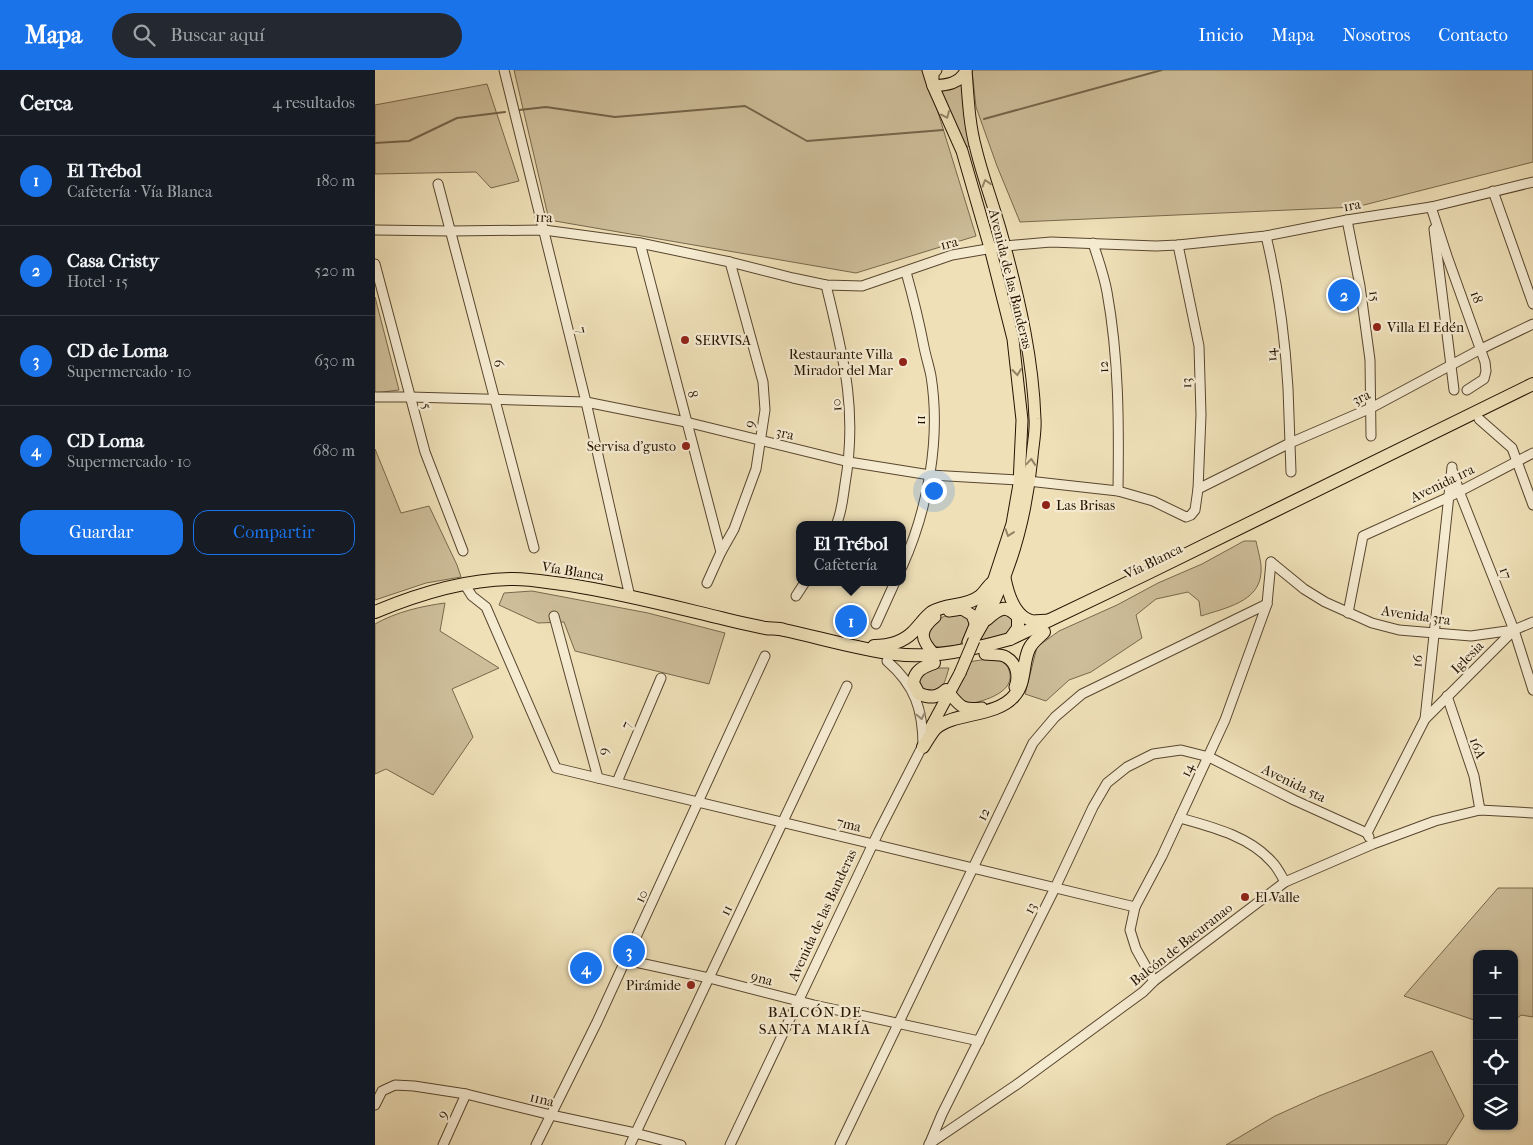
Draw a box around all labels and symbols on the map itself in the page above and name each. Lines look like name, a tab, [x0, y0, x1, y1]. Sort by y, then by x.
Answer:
one-way arrow	[939, 110, 950, 119]
one-way arrow	[982, 180, 992, 188]
street label: 1ra	[1342, 196, 1363, 215]
street label: Avenida de las Banderas	[985, 206, 1036, 351]
street label: 1ra	[535, 209, 554, 226]
street label: 1ra	[939, 233, 960, 254]
pin: 2	[1328, 276, 1360, 314]
street label: 15	[1365, 289, 1384, 303]
street label: 18	[1466, 289, 1487, 306]
place label: Villa El Edén	[1386, 319, 1464, 336]
marker: Villa El Edén	[1371, 321, 1383, 333]
street label: 7	[572, 325, 591, 336]
place label: SERVISA	[695, 332, 752, 349]
marker: SERVISA	[679, 334, 691, 346]
place label: Restaurante Villa Mirador del Mar	[789, 346, 894, 379]
street label: 14	[1262, 347, 1281, 362]
marker: Restaurante Villa Mirador del Mar	[897, 356, 909, 368]
street label: 6	[489, 357, 508, 369]
street label: 12	[1095, 360, 1112, 374]
one-way arrow	[1011, 369, 1022, 377]
street label: 13	[1178, 377, 1195, 389]
street label: 3ra	[1349, 386, 1374, 409]
street label: 8	[683, 389, 702, 400]
street label: 10	[828, 398, 845, 412]
street label: 5	[418, 401, 436, 411]
street label: 11	[912, 415, 929, 425]
street label: 9	[741, 419, 758, 429]
street label: 3ra	[774, 423, 796, 444]
place label: Servisa d'gusto	[587, 438, 676, 455]
marker: Servisa d'gusto	[680, 440, 692, 452]
one-way arrow	[1026, 458, 1037, 466]
street label: Avenida 1ra	[1407, 460, 1477, 507]
your location	[921, 478, 947, 504]
place label: Las Brisas	[1056, 497, 1115, 514]
marker: Las Brisas	[1040, 499, 1052, 511]
one-way arrow	[1005, 529, 1015, 537]
street label: Vía Blanca	[1120, 540, 1186, 583]
street label: Vía Blanca	[540, 558, 606, 585]
street label: 17	[1495, 565, 1516, 582]
pin: 1	[835, 602, 867, 640]
street label: Avenida 3ra	[1379, 602, 1452, 629]
street label: Iglesia	[1447, 637, 1488, 677]
street label: 16	[1408, 654, 1427, 668]
one-way arrow	[915, 711, 926, 720]
street label: 7	[617, 719, 636, 732]
street label: 16A	[1466, 735, 1490, 762]
street label: 6	[595, 745, 614, 757]
street label: 14	[1177, 760, 1198, 780]
street label: Avenida 5ta	[1258, 760, 1329, 806]
street label: 12	[973, 805, 994, 823]
street label: 7ma	[835, 813, 864, 836]
street label: Avenida de las Banderas	[784, 847, 860, 985]
street label: 10	[631, 887, 652, 906]
place label: El Valle	[1255, 889, 1300, 906]
marker: El Valle	[1239, 891, 1251, 903]
street label: Balcón de Bacuranao	[1127, 899, 1236, 990]
street label: 13	[1020, 900, 1040, 917]
street label: 11	[717, 902, 736, 918]
pin: 3	[613, 932, 645, 970]
pin: 4	[570, 949, 602, 987]
street label: 9na	[749, 967, 775, 990]
place label: Pirámide	[626, 977, 681, 994]
marker: Pirámide	[685, 979, 697, 991]
district label: BALCÓN DE SANTA MARÍA	[759, 1003, 871, 1038]
street label: 11na	[528, 1088, 556, 1111]
street label: 9	[433, 1107, 452, 1121]

